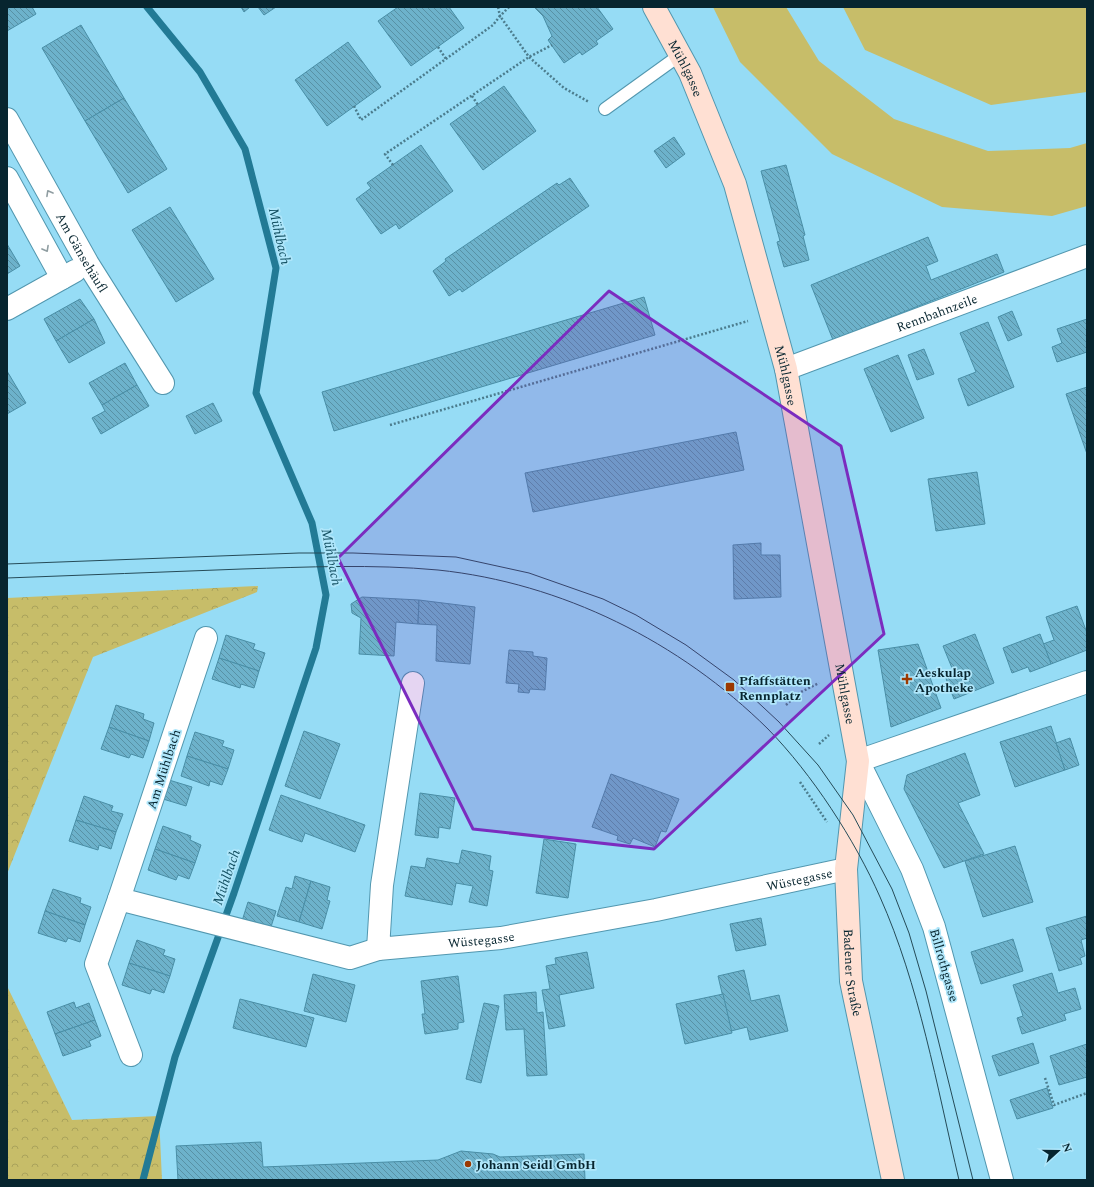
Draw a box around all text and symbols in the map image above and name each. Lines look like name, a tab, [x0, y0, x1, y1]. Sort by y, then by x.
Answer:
street label: Mühlgasse	[663, 36, 708, 100]
one-way arrow	[46, 190, 53, 197]
water label: Mühlbach	[263, 206, 296, 267]
street label: Am Gänsehäufl	[50, 209, 112, 297]
one-way arrow	[41, 244, 49, 252]
street label: Rennbahnzeile	[894, 289, 981, 338]
street label: Mühlgasse	[769, 343, 802, 407]
water label: Mühlbach	[316, 527, 347, 587]
street label: Mühlgasse	[829, 662, 860, 726]
place label: Aeskulap Apotheke	[915, 663, 974, 698]
place label: Pfaffstätten Rennplatz	[739, 671, 811, 706]
marker: Aeskulap Apotheke	[902, 674, 912, 684]
marker: Pfaffstätten Rennplatz	[724, 681, 736, 693]
street label: Am Mühlbach	[142, 726, 186, 812]
water label: Mühlbach	[207, 846, 246, 908]
street label: Wüstegasse	[765, 863, 834, 897]
street label: Billrothgasse	[924, 926, 964, 1004]
street label: Wüstegasse	[447, 927, 516, 954]
street label: Badener Straße	[838, 928, 867, 1019]
north arrow	[1038, 1131, 1078, 1171]
text: N	[1057, 1140, 1076, 1155]
place label: Johann Seidl GmbH	[476, 1155, 596, 1175]
marker: Johann Seidl GmbH	[463, 1159, 473, 1169]

